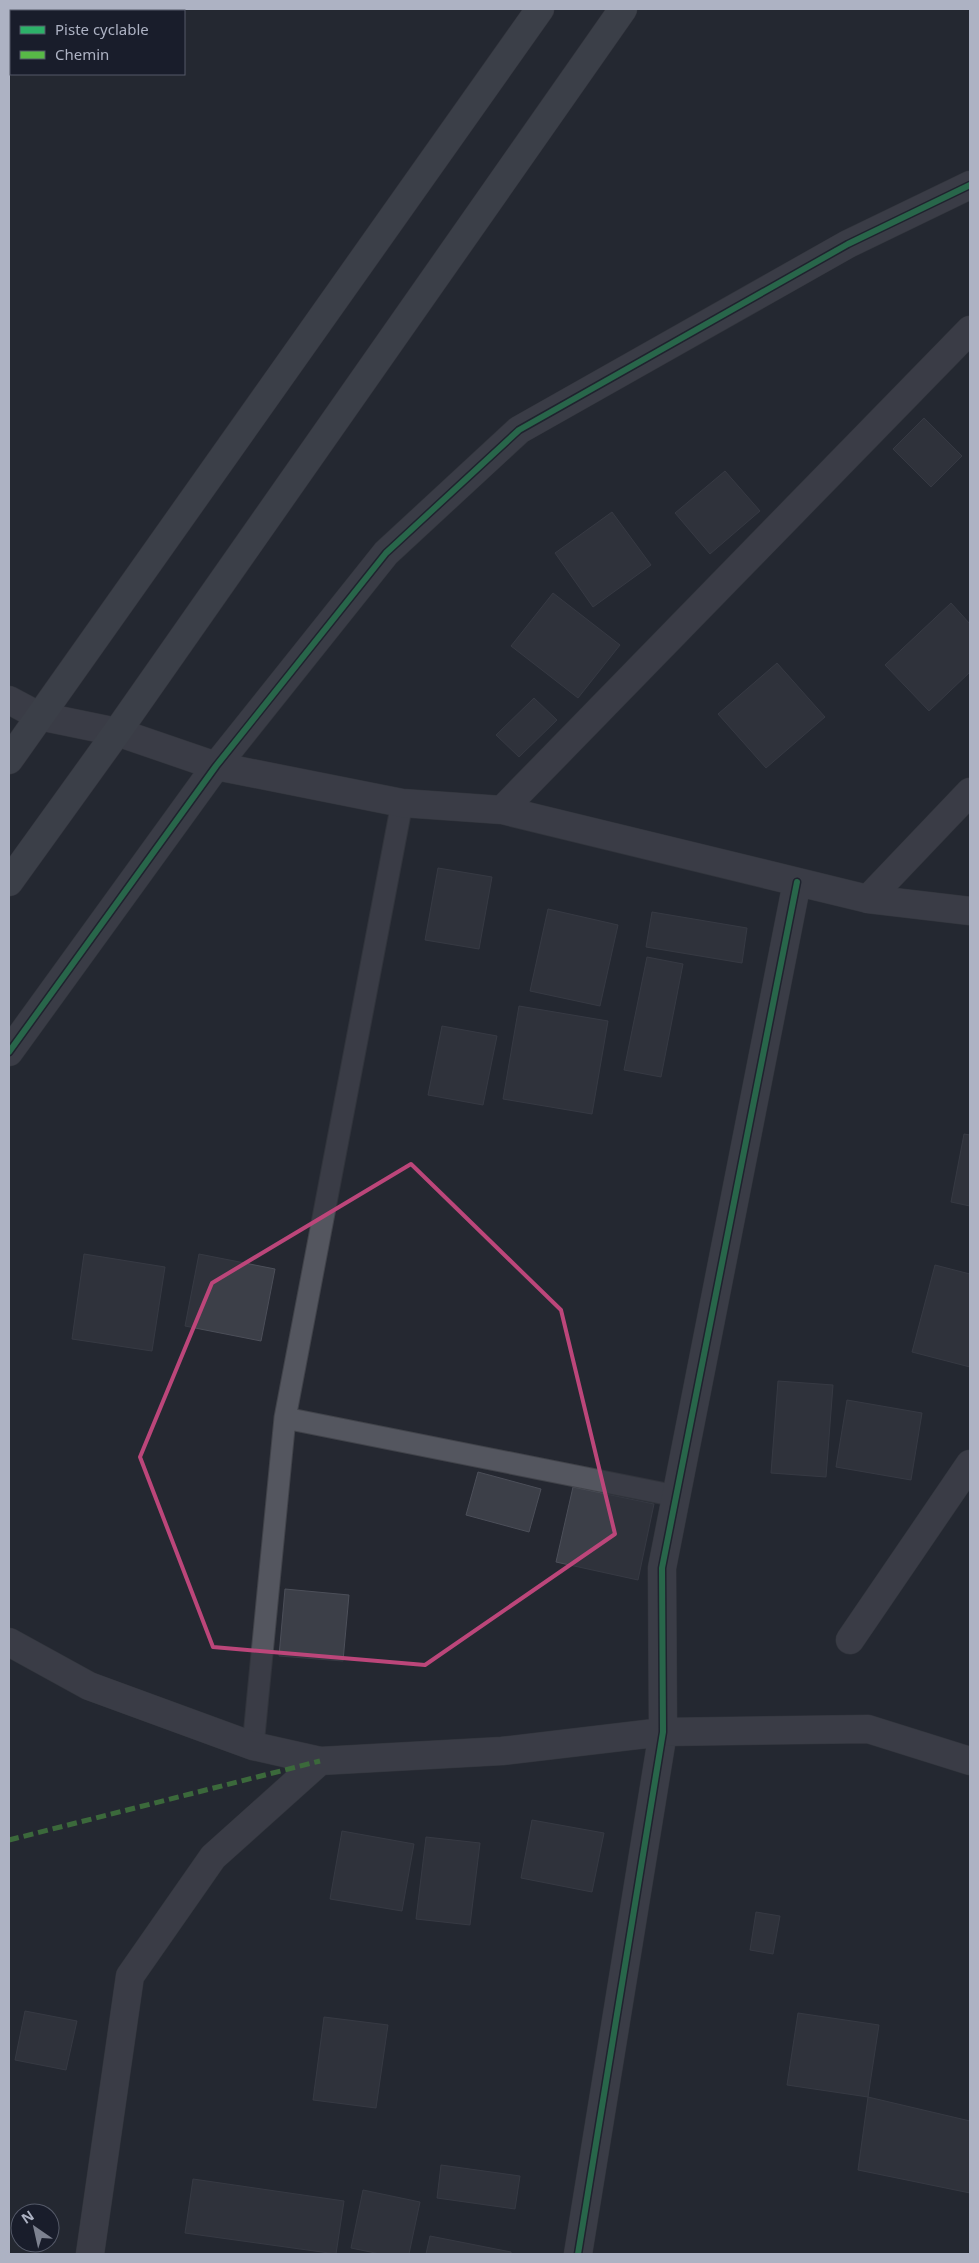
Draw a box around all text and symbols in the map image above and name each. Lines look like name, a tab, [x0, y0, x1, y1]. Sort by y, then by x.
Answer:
legend	[10, 10, 185, 75]
text: Piste cyclable	[55, 19, 149, 39]
text: Chemin	[55, 44, 109, 64]
north arrow	[10, 2203, 60, 2253]
text: N	[17, 2206, 37, 2228]

